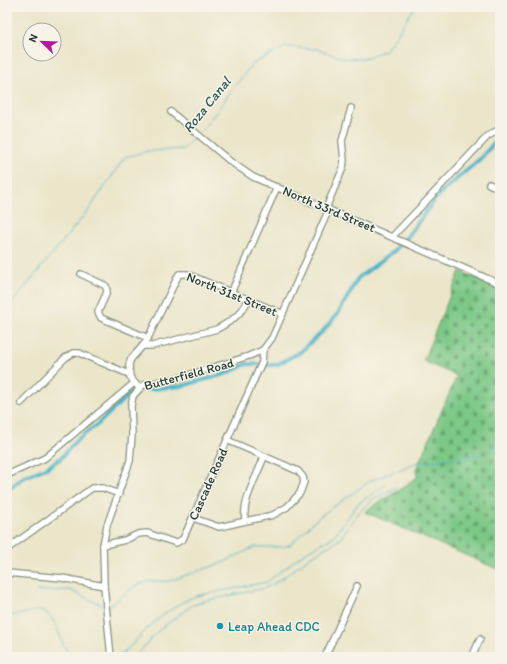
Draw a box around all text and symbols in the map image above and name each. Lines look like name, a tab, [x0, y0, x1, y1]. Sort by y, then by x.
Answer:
north arrow	[22, 22, 62, 62]
text: N	[26, 32, 41, 44]
water label: Roza Canal	[179, 73, 235, 136]
street label: North 33rd Street	[280, 183, 378, 235]
street label: North 31st Street	[184, 269, 280, 319]
street label: Butterfield Road	[142, 355, 236, 393]
street label: Cascade Road	[185, 446, 231, 522]
place label: Leap Ahead CDC	[228, 619, 320, 634]
marker: Leap Ahead CDC	[215, 621, 225, 631]

